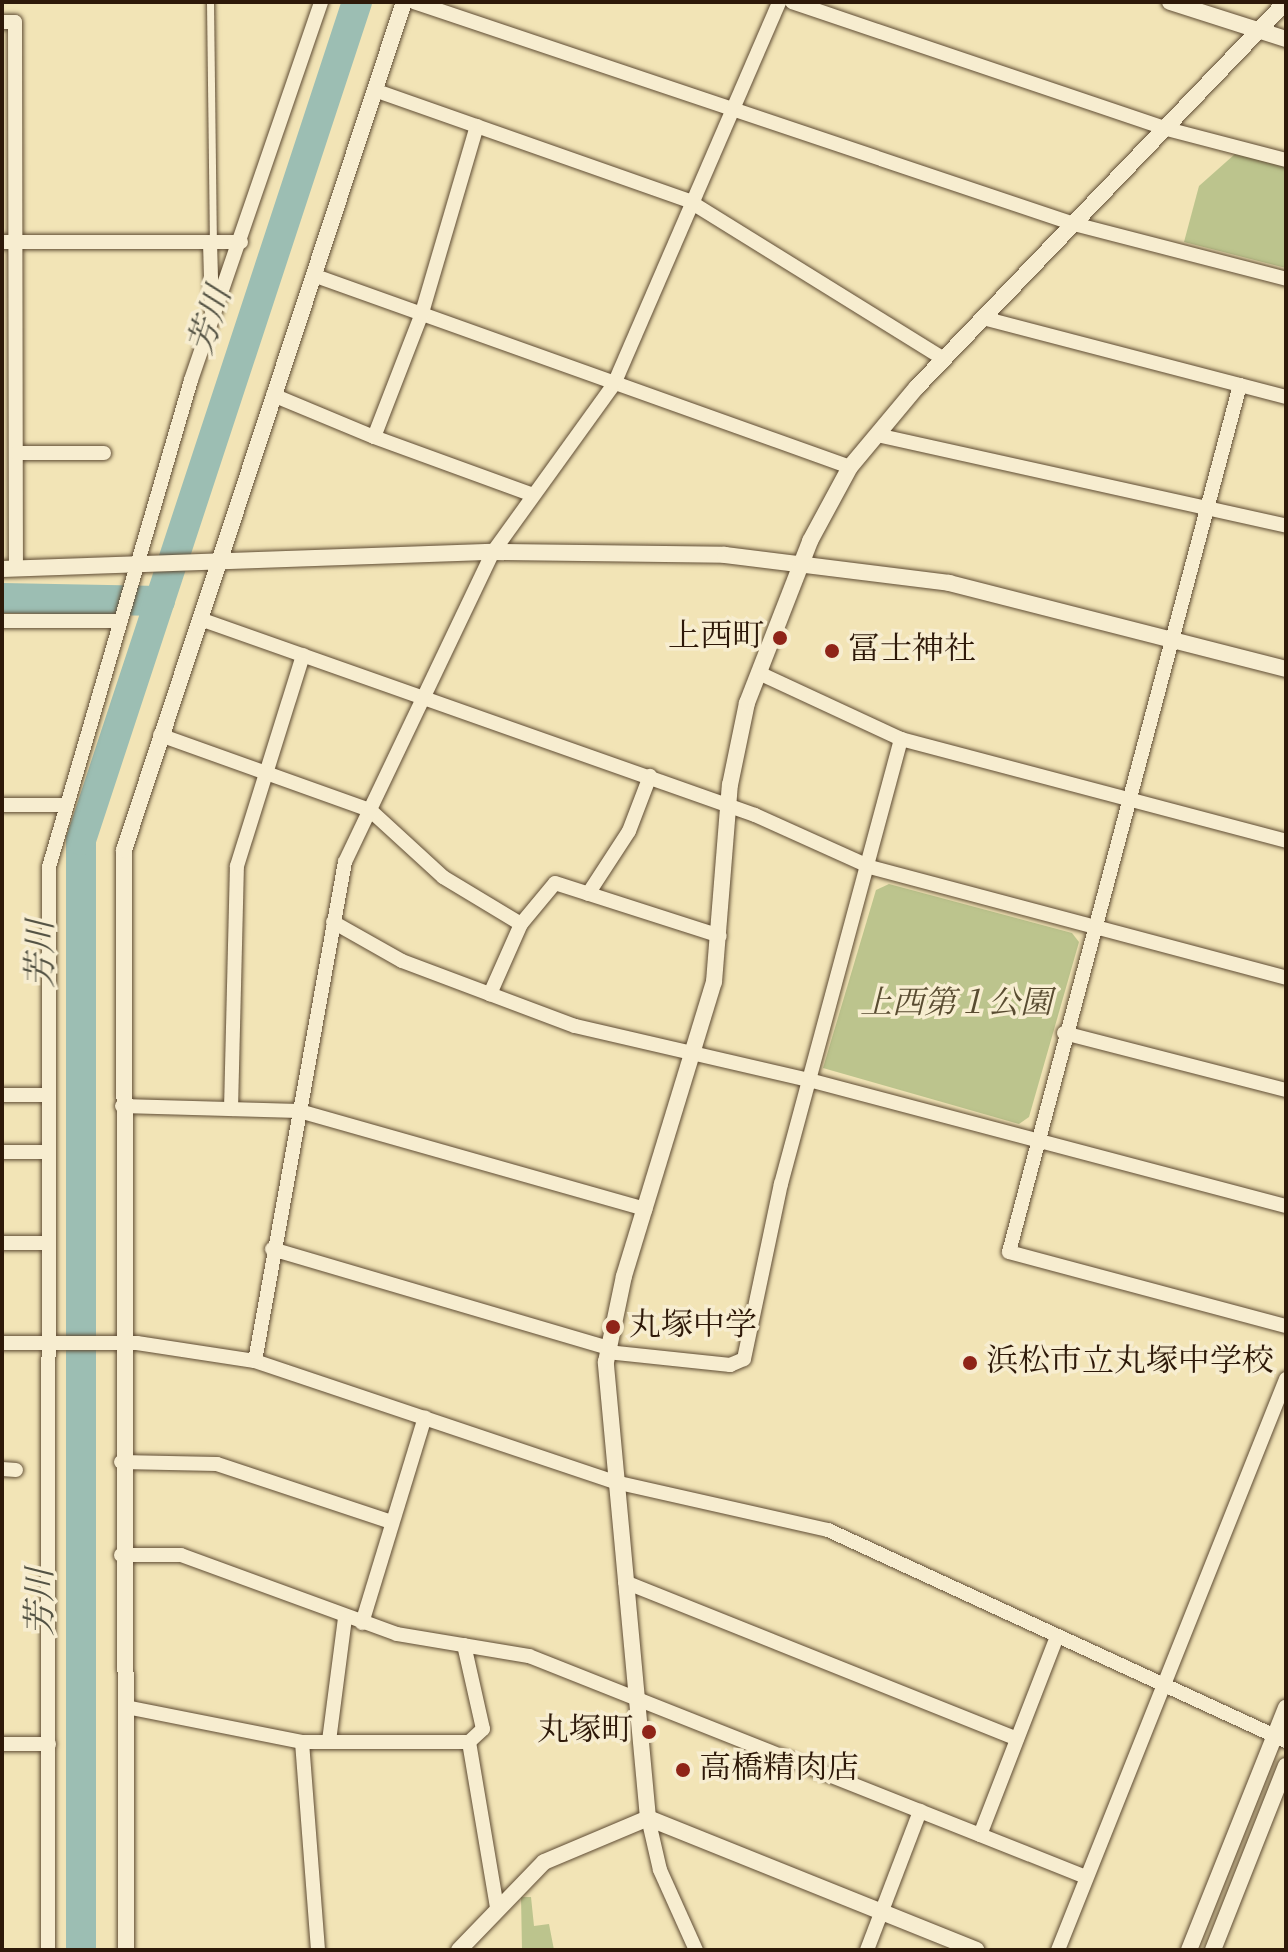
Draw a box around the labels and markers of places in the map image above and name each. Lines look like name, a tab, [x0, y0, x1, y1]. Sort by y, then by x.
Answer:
place label: 上西町	[668, 619, 764, 657]
marker: 上西町	[771, 629, 789, 647]
place label: 冨士神社	[848, 632, 976, 670]
marker: 冨士神社	[823, 642, 841, 660]
place label: 丸塚中学	[629, 1308, 757, 1346]
marker: 丸塚中学	[604, 1318, 622, 1336]
place label: 浜松市立丸塚中学校	[986, 1344, 1274, 1382]
marker: 浜松市立丸塚中学校	[961, 1354, 979, 1372]
place label: 丸塚町	[537, 1713, 633, 1751]
marker: 丸塚町	[640, 1723, 658, 1741]
place label: 高橋精肉店	[699, 1751, 859, 1789]
marker: 高橋精肉店	[674, 1761, 692, 1779]

